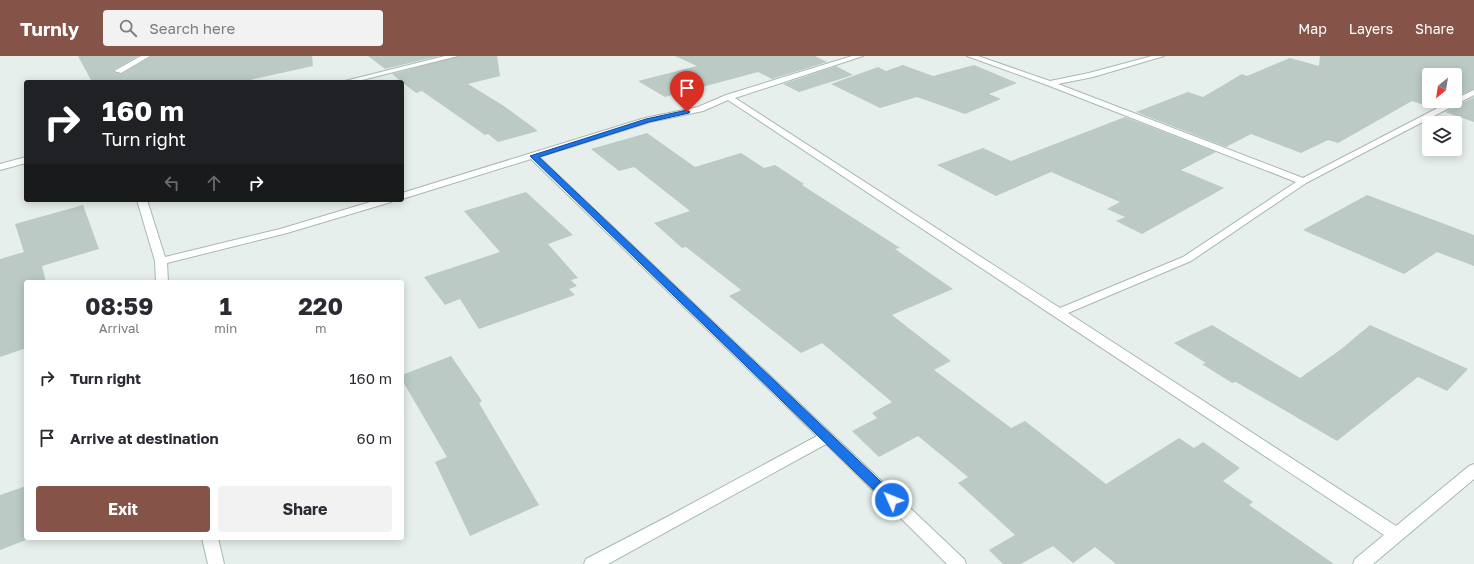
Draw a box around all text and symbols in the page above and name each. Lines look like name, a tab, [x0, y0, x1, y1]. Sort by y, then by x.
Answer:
search box	[103, 10, 383, 46]
text: Turnly	[20, 17, 79, 40]
icon: search	[117, 17, 139, 39]
text: Search here	[149, 19, 235, 37]
text: Map	[1298, 20, 1327, 37]
text: Layers	[1349, 20, 1393, 37]
text: Share	[1415, 20, 1454, 37]
north arrow	[1422, 68, 1462, 108]
map controls	[1422, 68, 1462, 156]
pin	[670, 71, 704, 112]
icon: arrive	[676, 77, 698, 99]
text: 160 m	[102, 94, 184, 127]
icon: right	[36, 96, 88, 148]
button: layers	[1422, 116, 1462, 156]
text: Turn right	[102, 128, 186, 150]
icon: left	[161, 172, 183, 194]
icon: ahead	[203, 172, 225, 194]
icon: right	[245, 172, 267, 194]
text: 08:59	[85, 291, 153, 320]
text: 1	[220, 291, 232, 320]
text: 220	[298, 291, 343, 320]
text: Arrival	[99, 320, 140, 336]
text: min	[214, 320, 237, 336]
text: m	[315, 320, 326, 336]
icon: right	[36, 367, 58, 389]
text: Turn right	[70, 369, 141, 387]
text: 160 m	[349, 369, 392, 387]
icon: arrive	[36, 427, 58, 449]
text: Arrive at destination	[70, 429, 219, 447]
text: 60 m	[357, 429, 392, 447]
position arrow	[871, 479, 913, 521]
button: Exit	[36, 486, 210, 532]
button: Share	[218, 486, 392, 532]

